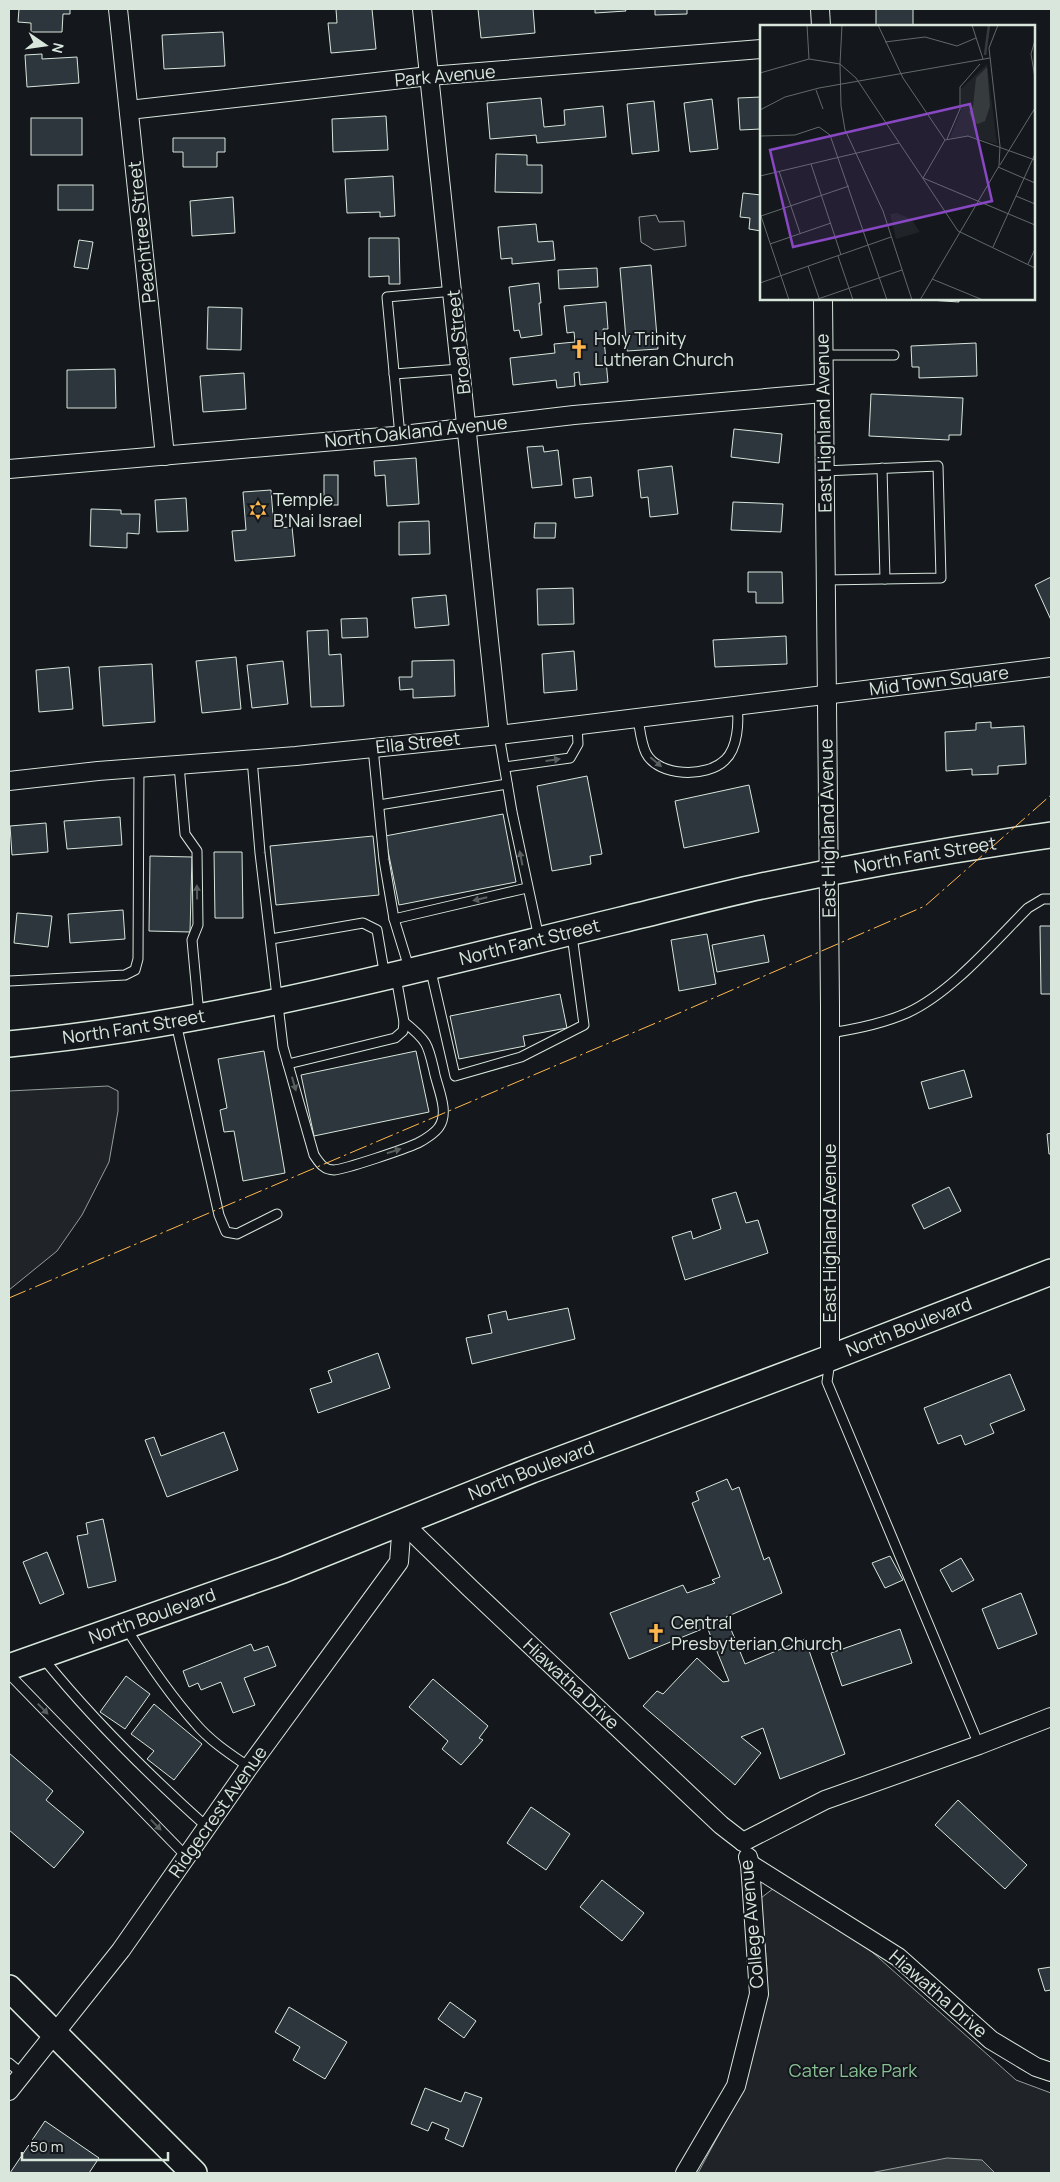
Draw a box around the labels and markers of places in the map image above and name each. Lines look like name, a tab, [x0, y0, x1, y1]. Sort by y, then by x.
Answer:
place label: Holy Trinity Lutheran Church	[594, 326, 734, 371]
church icon: Holy Trinity Lutheran Church	[568, 338, 590, 360]
place label: Temple B'Nai Israel	[273, 487, 363, 532]
synagogue icon: Temple B'Nai Israel	[247, 499, 269, 521]
place label: Central Presbyterian Church	[671, 1610, 842, 1655]
church icon: Central Presbyterian Church	[645, 1622, 667, 1644]

